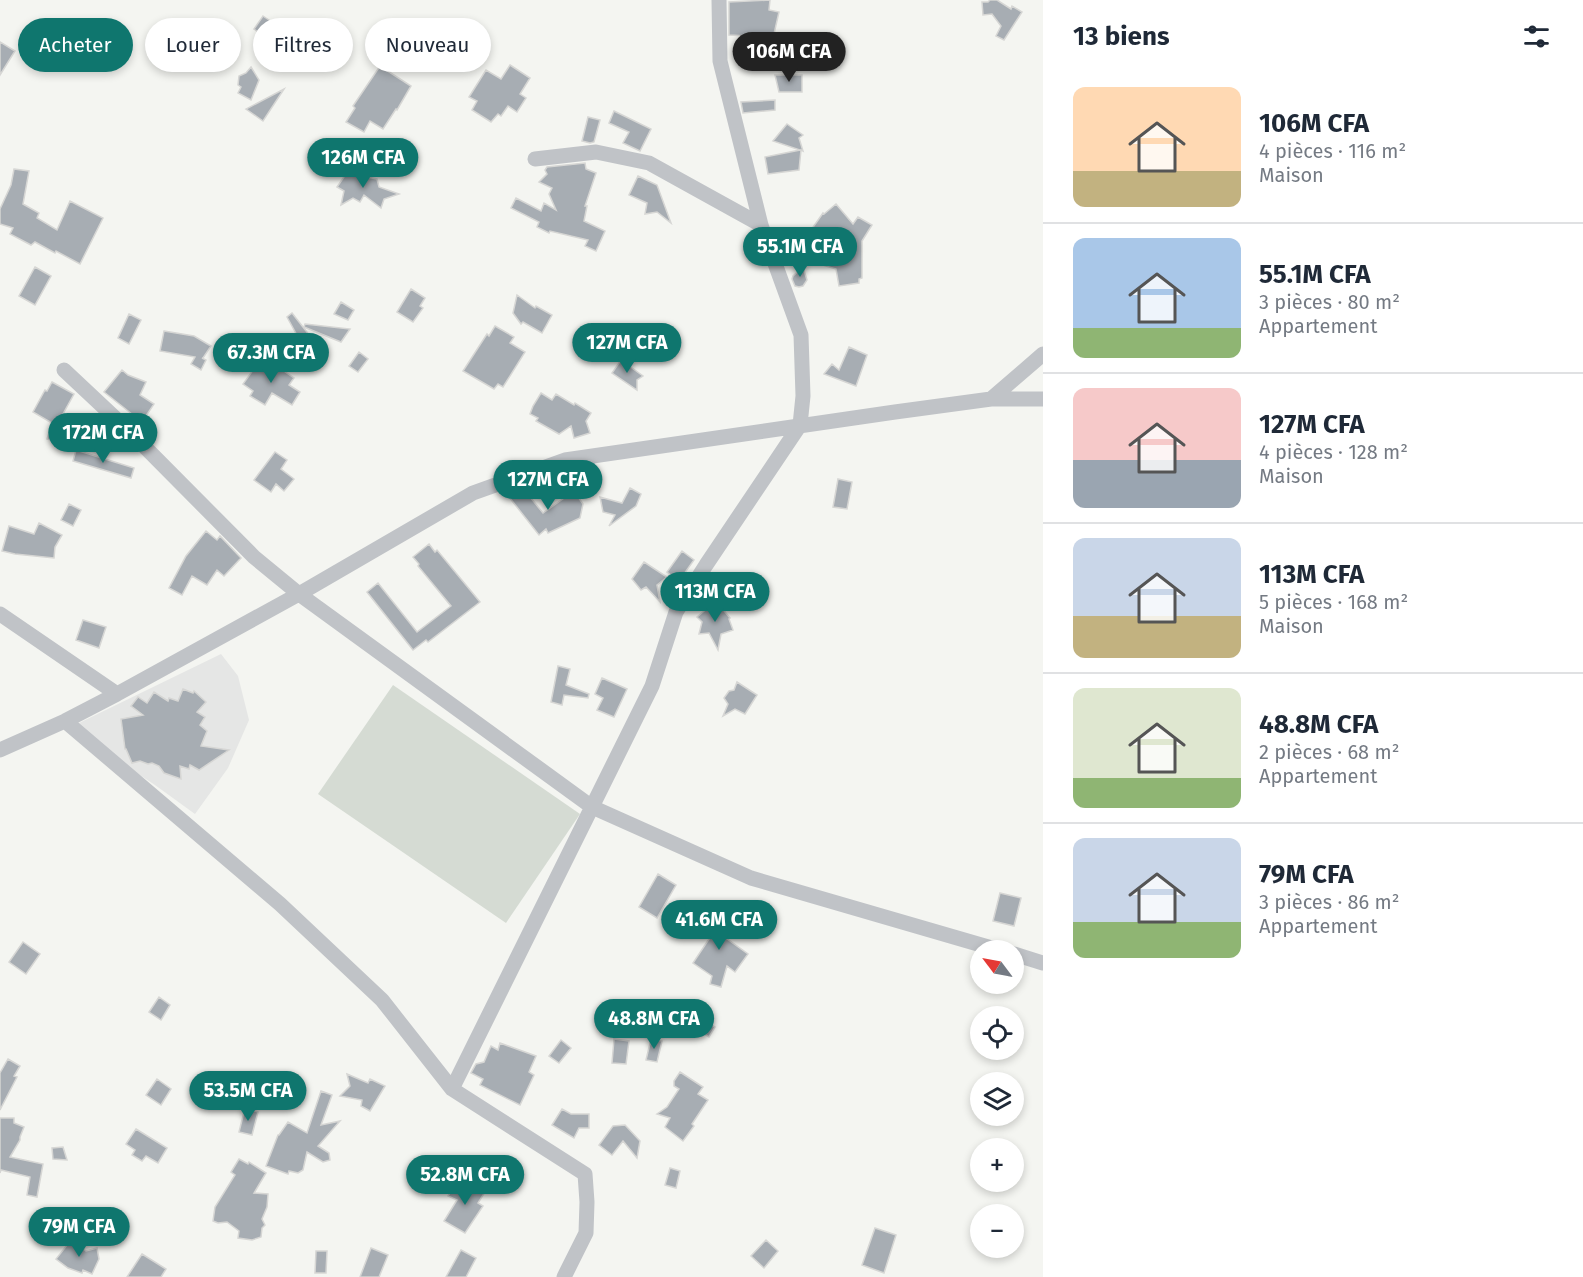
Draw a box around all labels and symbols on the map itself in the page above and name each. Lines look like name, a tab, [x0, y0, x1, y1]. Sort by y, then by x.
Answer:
pin: 106M CFA	[727, 32, 851, 83]
pin: 126M CFA	[301, 138, 425, 189]
pin: 55.1M CFA	[731, 227, 869, 278]
pin: 127M CFA	[565, 323, 689, 374]
pin: 67.3M CFA	[202, 333, 340, 384]
pin: 172M CFA	[41, 413, 165, 464]
pin: 127M CFA	[486, 460, 610, 511]
pin: 113M CFA	[653, 572, 777, 623]
pin: 41.6M CFA	[650, 900, 788, 951]
north arrow	[970, 940, 1024, 994]
pin: 48.8M CFA	[585, 999, 723, 1050]
pin: 53.5M CFA	[179, 1071, 317, 1122]
pin: 52.8M CFA	[396, 1155, 534, 1206]
pin: 79M CFA	[24, 1207, 134, 1258]

